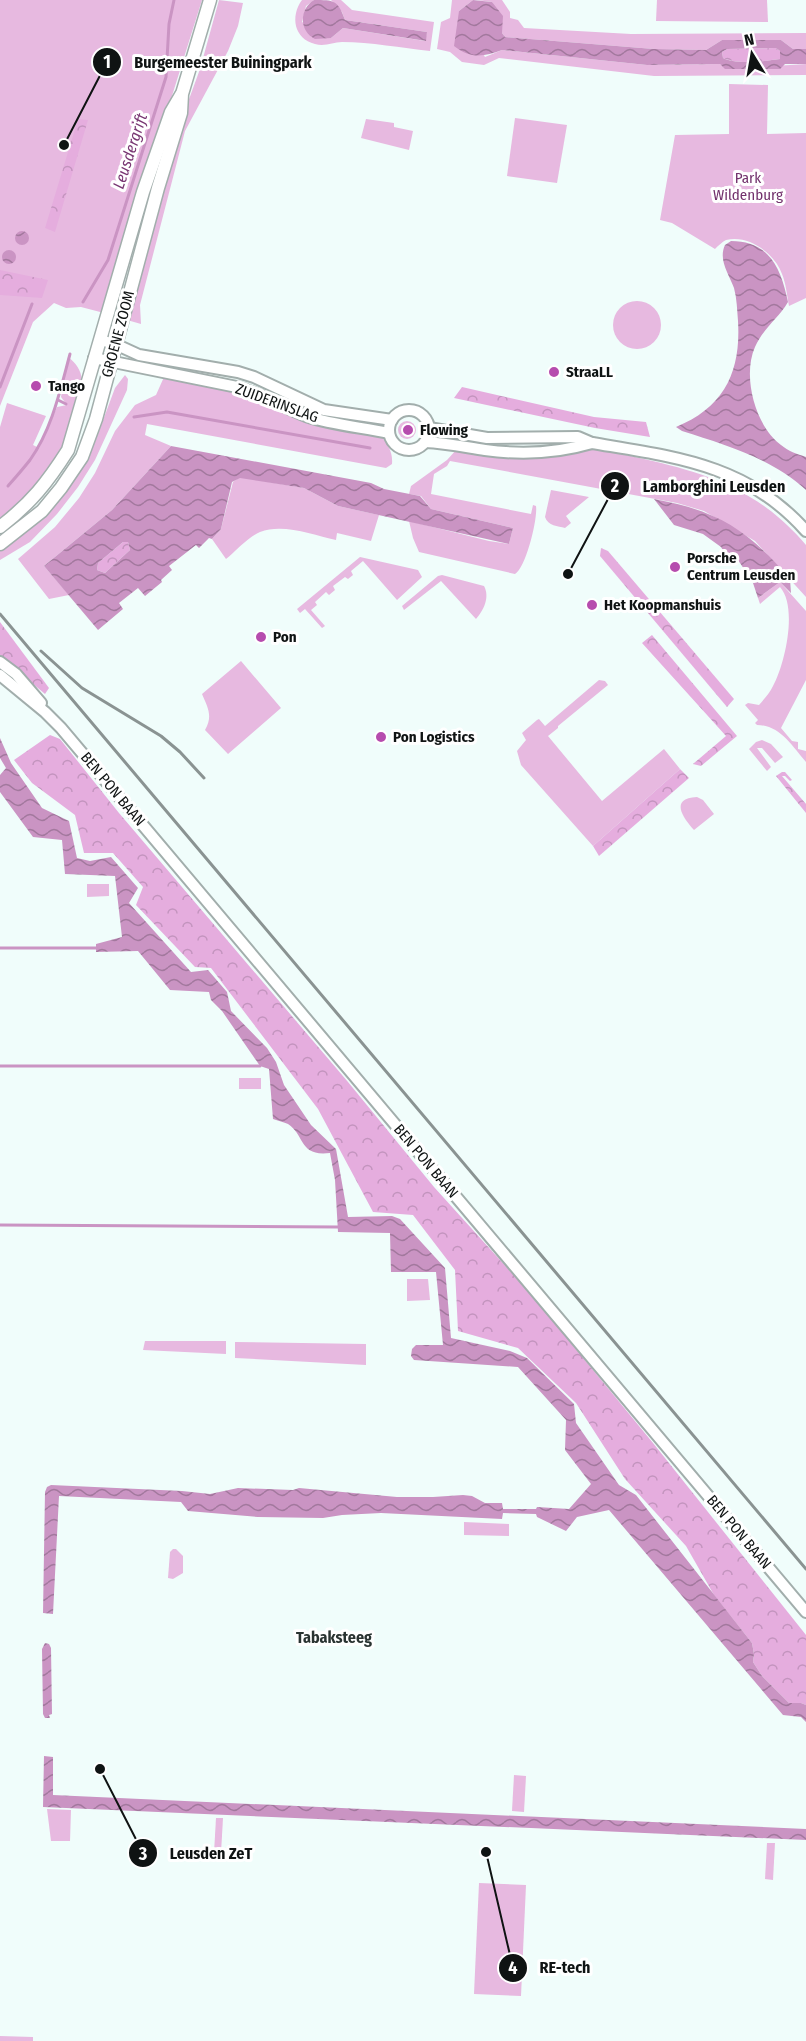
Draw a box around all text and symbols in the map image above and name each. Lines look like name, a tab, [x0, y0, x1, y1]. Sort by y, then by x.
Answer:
north arrow	[722, 24, 782, 84]
text: N	[743, 30, 756, 50]
callout: Burgemeester Buiningpark	[92, 45, 324, 79]
text: 1	[103, 51, 111, 73]
text: Burgemeester Buiningpark	[134, 53, 313, 72]
water label: Leusdergrift	[109, 110, 151, 191]
park label: Park Wildenburg	[713, 169, 783, 204]
street label: GROENE ZOOM	[98, 289, 138, 379]
place label: StraaLL	[566, 363, 613, 381]
marker: StraaLL	[547, 365, 561, 379]
place label: Tango	[48, 377, 85, 395]
marker: Tango	[29, 379, 43, 393]
street label: ZUIDERINSLAG	[233, 380, 321, 426]
place label: Flowing	[420, 421, 469, 439]
marker: Flowing	[401, 423, 415, 437]
callout: Lamborghini Leusden	[600, 469, 797, 503]
text: 2	[610, 475, 619, 497]
text: Lamborghini Leusden	[643, 477, 785, 496]
place label: Porsche Centrum Leusden	[687, 549, 796, 584]
marker: Porsche Centrum Leusden	[668, 560, 682, 574]
place label: Het Koopmanshuis	[604, 596, 722, 614]
marker: Het Koopmanshuis	[585, 598, 599, 612]
place label: Pon	[273, 628, 297, 646]
marker: Pon	[254, 630, 268, 644]
place label: Pon Logistics	[393, 728, 475, 746]
marker: Pon Logistics	[374, 730, 388, 744]
street label: BEN PON BAAN	[77, 748, 149, 830]
street label: BEN PON BAAN	[390, 1120, 462, 1202]
street label: BEN PON BAAN	[703, 1491, 775, 1573]
district label: Tabaksteeg	[296, 1628, 372, 1647]
callout: Leusden ZeT	[128, 1836, 264, 1870]
text: 3	[138, 1843, 148, 1865]
text: Leusden ZeT	[170, 1844, 252, 1863]
callout: RE-tech	[498, 1951, 603, 1985]
text: 4	[508, 1957, 518, 1979]
text: RE-tech	[540, 1958, 591, 1977]

